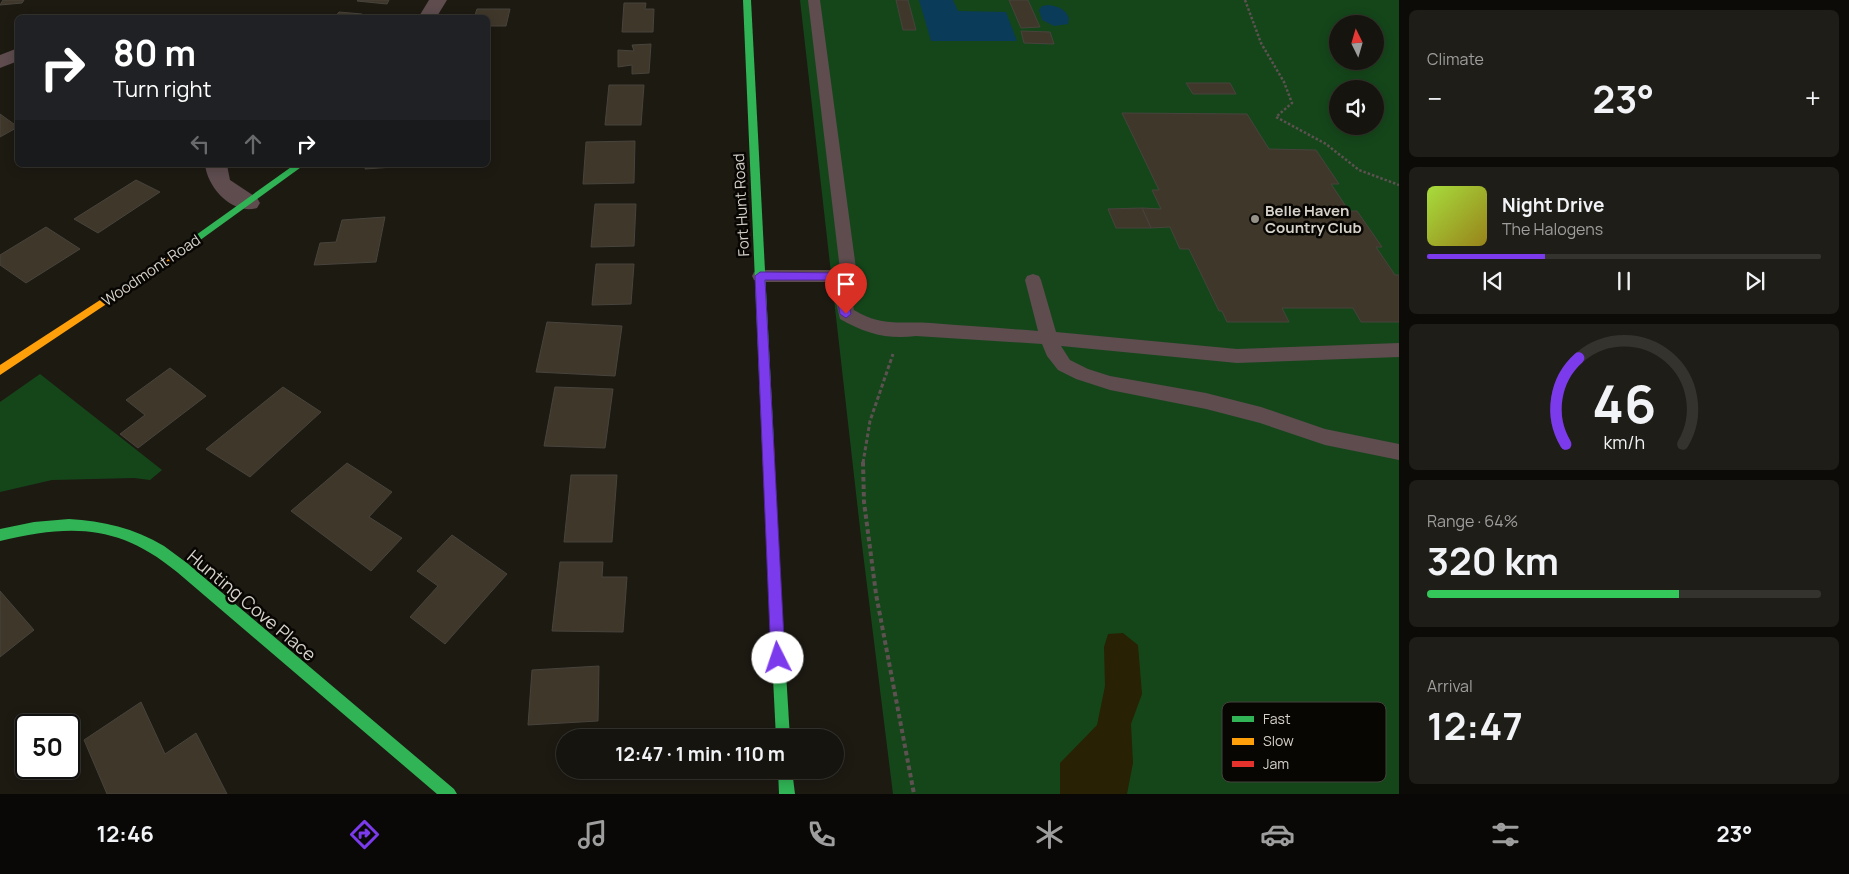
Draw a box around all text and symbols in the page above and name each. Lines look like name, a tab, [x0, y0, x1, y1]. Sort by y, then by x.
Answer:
north arrow	[1329, 15, 1384, 70]
map controls	[1329, 15, 1384, 135]
text: 80 m	[113, 29, 196, 77]
icon: right	[30, 35, 95, 100]
text: Climate	[1427, 48, 1484, 70]
text: 23°	[1593, 72, 1654, 124]
text: Turn right	[113, 74, 211, 104]
text: −	[1427, 79, 1442, 117]
text: +	[1805, 79, 1821, 117]
button: sound	[1329, 80, 1384, 135]
icon: left	[186, 130, 214, 158]
icon: ahead	[239, 130, 267, 158]
icon: right	[292, 130, 320, 158]
street label: Fort Hunt Road	[728, 153, 754, 257]
text: Night Drive	[1502, 192, 1604, 218]
place label: Belle Haven Country Club	[1265, 200, 1362, 238]
marker: Belle Haven Country Club	[1249, 213, 1261, 225]
text: The Halogens	[1502, 218, 1603, 240]
street label: Woodmont Road	[98, 229, 204, 311]
pin	[825, 263, 867, 314]
icon: previous	[1479, 267, 1507, 295]
icon: pause	[1610, 267, 1638, 295]
icon: next	[1741, 267, 1769, 295]
icon: arrive	[832, 270, 860, 298]
text: 46	[1592, 368, 1656, 439]
text: km/h	[1603, 430, 1645, 454]
text: Range · 64%	[1427, 510, 1518, 532]
text: 320 km	[1427, 534, 1559, 586]
street label: Hunting Cove Place	[182, 544, 322, 666]
position arrow	[751, 631, 803, 683]
text: Arrival	[1427, 675, 1473, 697]
text: 12:47	[1427, 699, 1523, 751]
legend	[1222, 702, 1386, 782]
text: Fast	[1263, 709, 1291, 728]
speed limit sign: 50	[15, 714, 80, 779]
text: Slow	[1263, 731, 1294, 750]
text: 12:47 · 1 min · 110 m	[615, 741, 785, 767]
text: Jam	[1263, 754, 1289, 773]
icon: directions	[347, 817, 382, 852]
icon: music	[575, 817, 610, 852]
icon: phone	[804, 817, 839, 852]
icon: climate	[1032, 817, 1067, 852]
icon: car	[1260, 817, 1295, 852]
icon: filters	[1488, 817, 1523, 852]
text: 12:46	[97, 819, 154, 849]
text: 23°	[1716, 819, 1752, 849]

